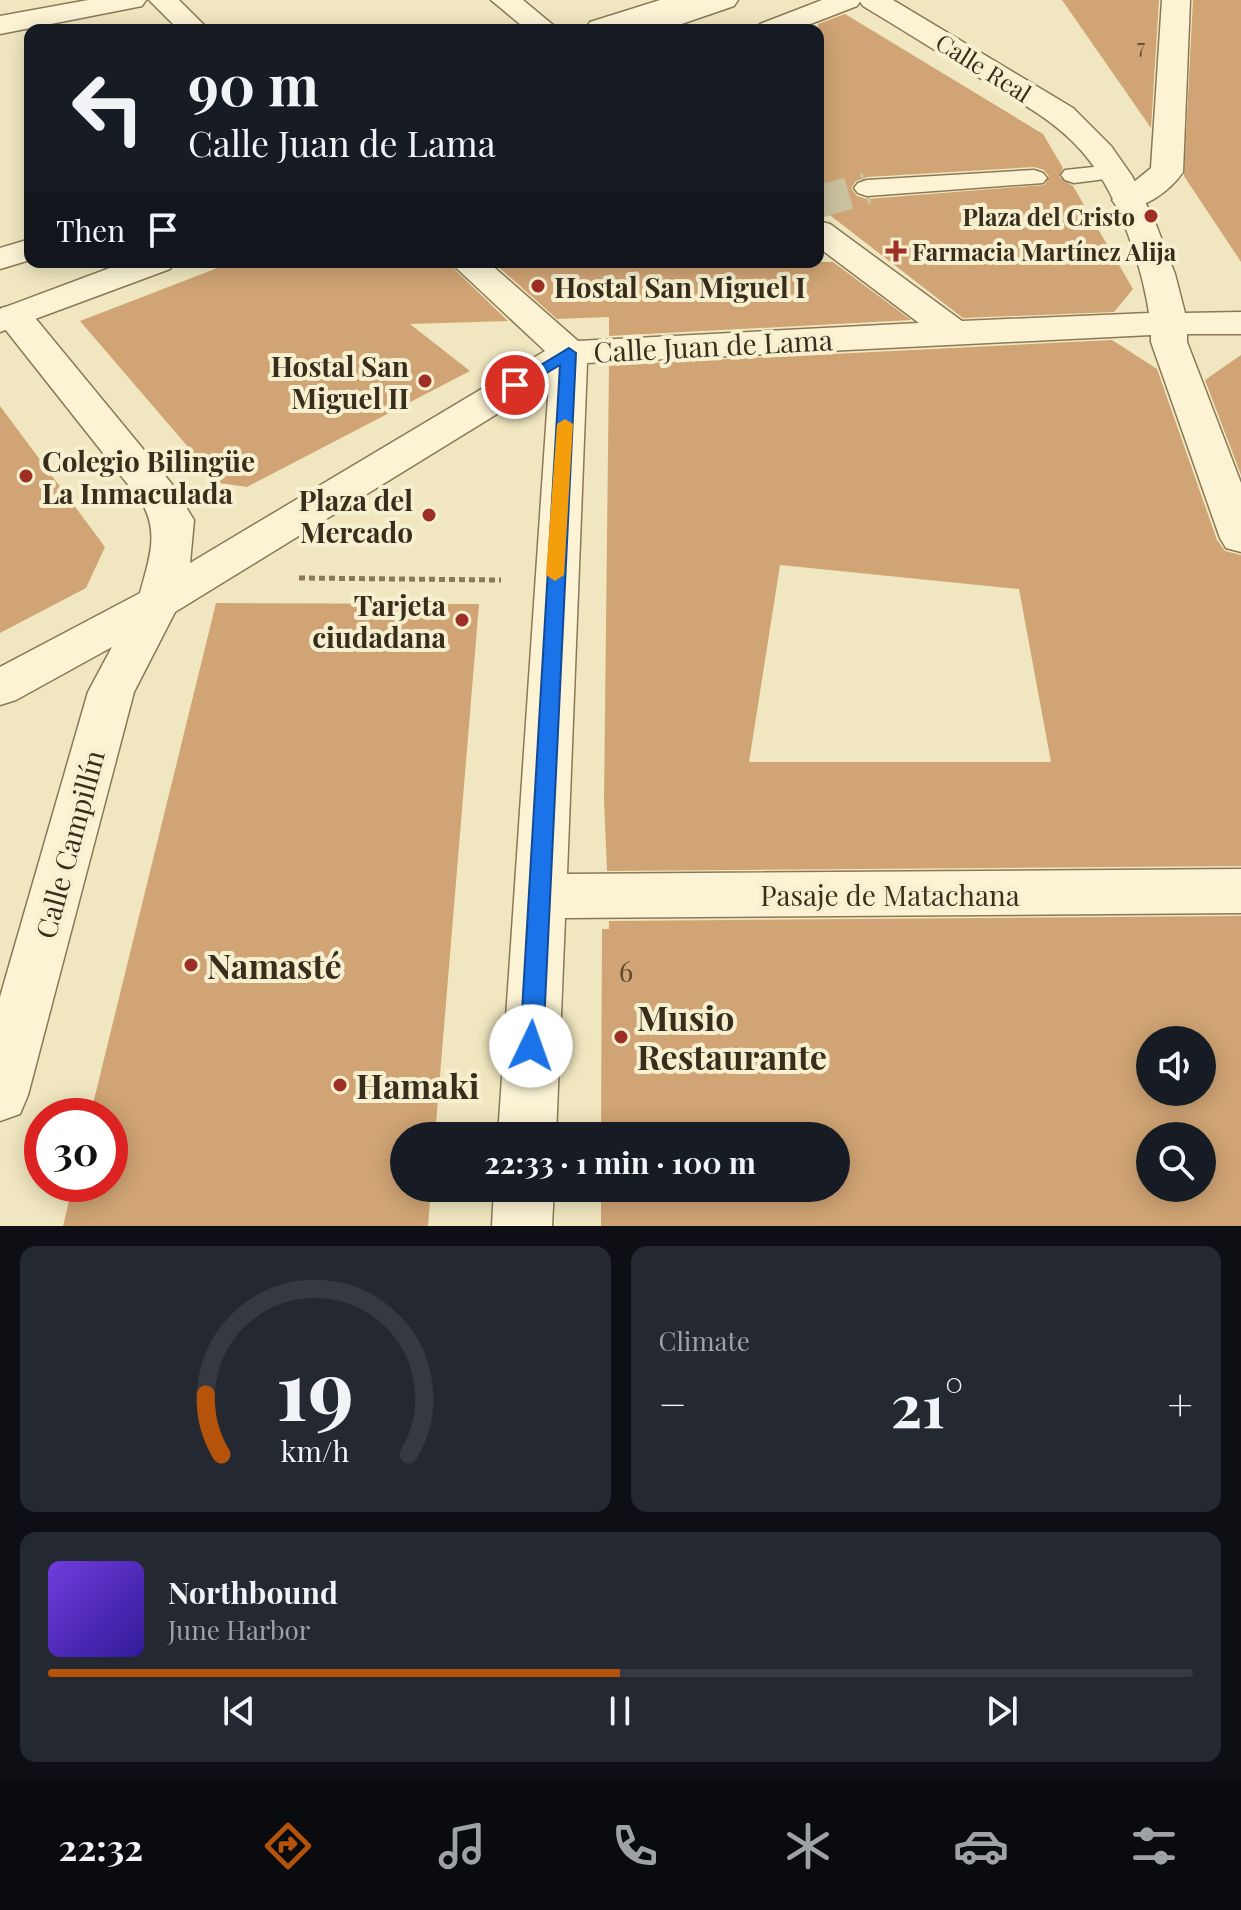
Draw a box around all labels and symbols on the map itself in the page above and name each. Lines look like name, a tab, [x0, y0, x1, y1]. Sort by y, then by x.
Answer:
street label: Calle Real	[930, 25, 1038, 109]
house number: 7	[1137, 32, 1145, 59]
place label: Plaza del Cristo	[962, 200, 1135, 232]
marker: Plaza del Cristo	[1142, 207, 1160, 225]
place label: Farmacia Martínez Alija	[912, 235, 1177, 267]
marker: Farmacia Martínez Alija	[887, 242, 905, 260]
place label: Hostal San Miguel I	[554, 268, 806, 305]
marker: Hostal San Miguel I	[529, 277, 547, 295]
street label: Calle Juan de Lama	[593, 320, 834, 370]
place label: Hostal San Miguel II	[271, 347, 409, 416]
pin	[481, 351, 549, 419]
marker: Hostal San Miguel II	[416, 372, 434, 390]
place label: Colegio Bilingüe La Inmaculada	[42, 442, 255, 511]
marker: Colegio Bilingüe La Inmaculada	[17, 467, 35, 485]
place label: Plaza del Mercado	[298, 481, 413, 550]
marker: Plaza del Mercado	[420, 506, 438, 524]
place label: Tarjeta ciudadana	[312, 586, 446, 655]
marker: Tarjeta ciudadana	[453, 611, 471, 629]
street label: Calle Campillín	[26, 745, 112, 942]
street label: Pasaje de Matachana	[760, 876, 1020, 913]
place label: Namasté	[207, 942, 342, 988]
house number: 6	[619, 952, 633, 989]
marker: Namasté	[182, 956, 200, 974]
place label: Musio Restaurante	[637, 994, 827, 1079]
position arrow	[489, 1004, 573, 1088]
marker: Musio Restaurante	[612, 1028, 630, 1046]
place label: Hamaki	[356, 1062, 480, 1108]
marker: Hamaki	[331, 1076, 349, 1094]
speed limit sign: 30	[24, 1098, 128, 1202]

